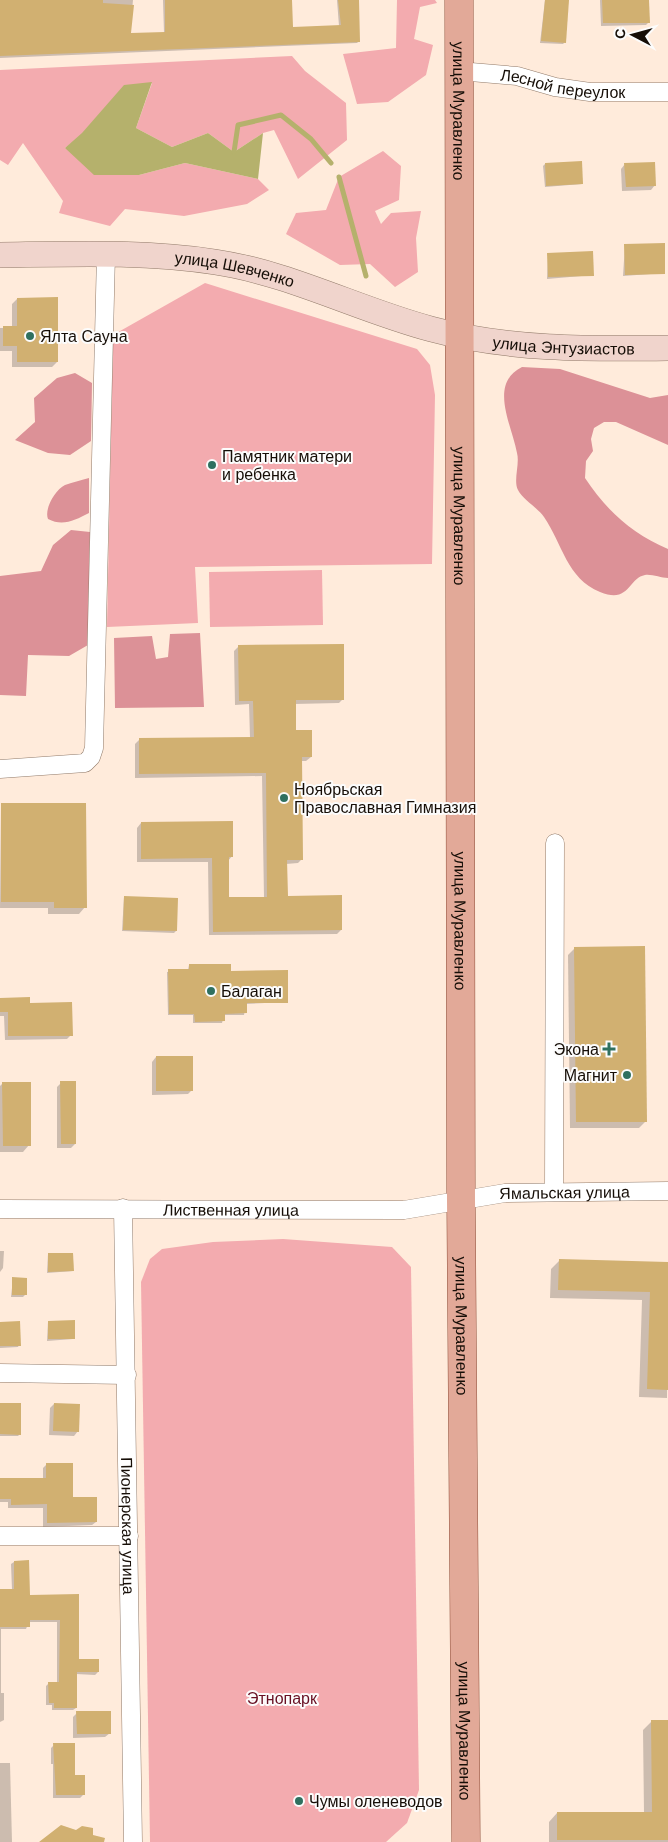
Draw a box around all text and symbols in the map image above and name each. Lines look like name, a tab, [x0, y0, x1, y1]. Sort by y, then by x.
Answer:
north arrow	[608, 10, 658, 60]
text: С	[612, 28, 629, 40]
street label: улица Муравленко	[451, 42, 468, 181]
street label: Лесной переулок	[500, 66, 626, 101]
street label: улица Шевченко	[174, 249, 297, 290]
place label: Ялта Сауна	[40, 328, 128, 345]
marker: Ялта Сауна	[24, 330, 36, 342]
street label: улица Энтузиастов	[492, 333, 635, 357]
street label: улица Муравленко	[451, 447, 468, 586]
place label: Памятник матери и ребенка	[222, 448, 352, 483]
marker: Памятник матери и ребенка	[206, 459, 218, 471]
place label: Ноябрьская Православная Гимназия	[294, 781, 476, 816]
marker: Ноябрьская Православная Гимназия	[278, 792, 290, 804]
street label: улица Муравленко	[452, 852, 469, 991]
place label: Балаган	[221, 983, 282, 1000]
marker: Балаган	[205, 985, 217, 997]
place label: Экона	[554, 1041, 599, 1058]
marker: Экона	[603, 1043, 615, 1055]
place label: Магнит	[564, 1067, 618, 1084]
marker: Магнит	[621, 1069, 633, 1081]
street label: Ямальская улица	[499, 1183, 630, 1202]
street label: Лиственная улица	[163, 1201, 299, 1218]
street label: улица Муравленко	[453, 1256, 471, 1396]
street label: Пионерская улица	[118, 1457, 138, 1595]
street label: улица Муравленко	[456, 1661, 474, 1801]
park label: Этнопарк	[247, 1690, 318, 1707]
place label: Чумы оленеводов	[309, 1793, 443, 1810]
marker: Чумы оленеводов	[293, 1795, 305, 1807]

